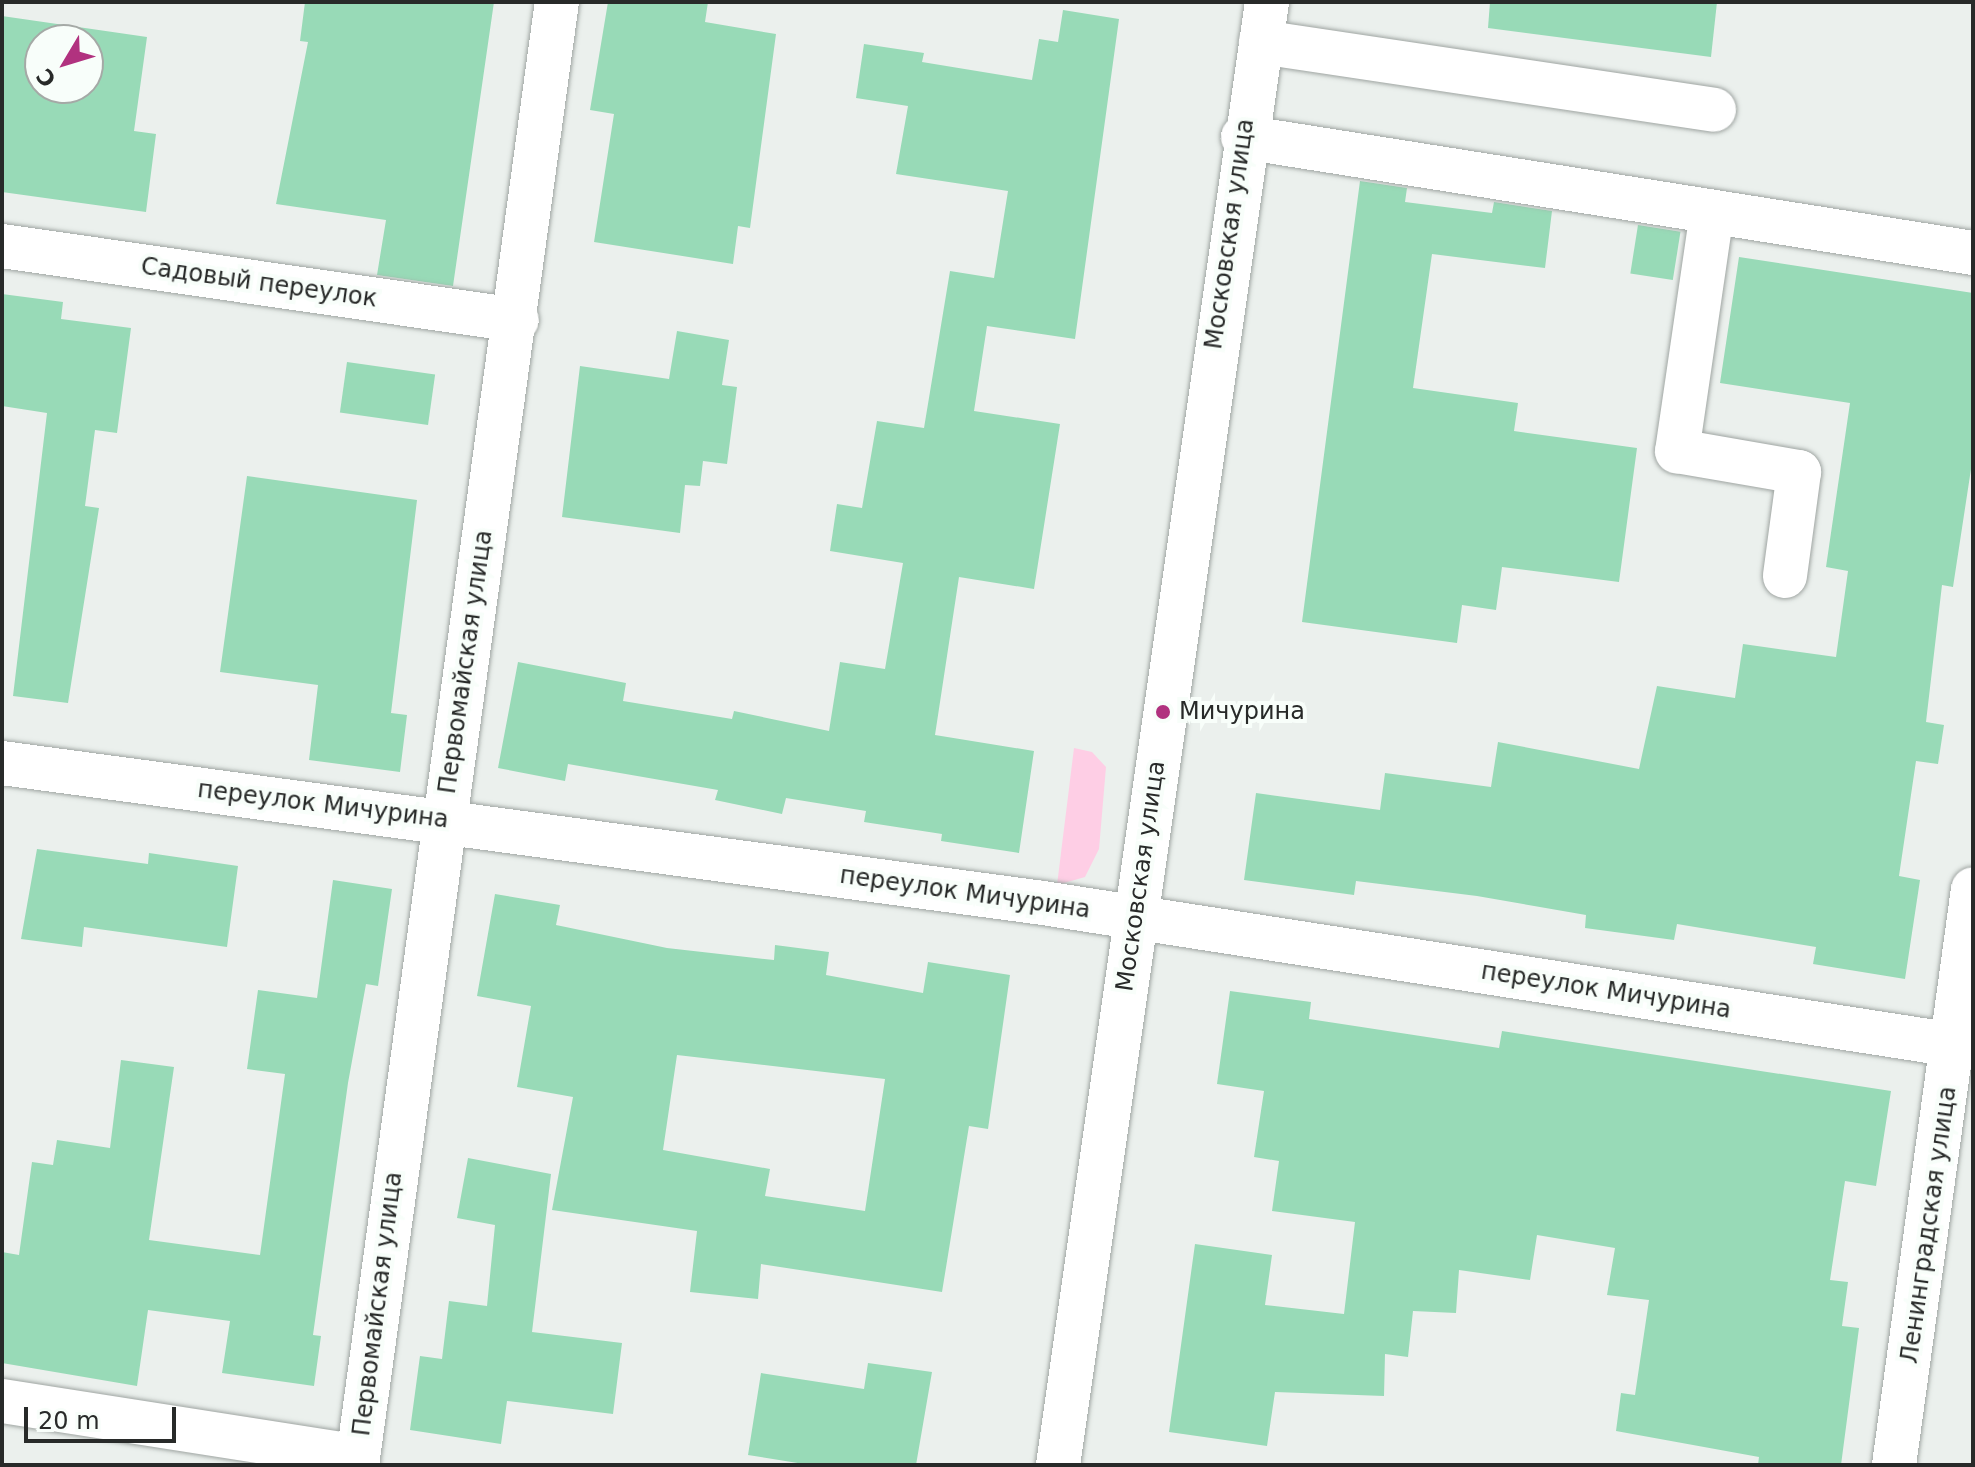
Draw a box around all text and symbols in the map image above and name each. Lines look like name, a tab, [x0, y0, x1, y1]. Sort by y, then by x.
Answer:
north arrow	[24, 24, 104, 104]
text: С	[31, 64, 61, 92]
street label: Московская улица	[1200, 117, 1260, 351]
street label: Садовый переулок	[139, 252, 379, 314]
street label: Первомайская улица	[433, 528, 499, 796]
place label: Мичурина	[1179, 698, 1305, 726]
marker: Мичурина	[1154, 703, 1172, 721]
street label: Московская улица	[1111, 759, 1171, 993]
street label: переулок Мичурина	[196, 775, 450, 835]
street label: переулок Мичурина	[838, 861, 1092, 925]
street label: переулок Мичурина	[1479, 957, 1733, 1025]
street label: Ленинградская улица	[1895, 1085, 1963, 1365]
street label: Первомайская улица	[348, 1170, 408, 1438]
scale bar	[28, 1391, 180, 1441]
text: 20 m	[38, 1407, 100, 1435]

